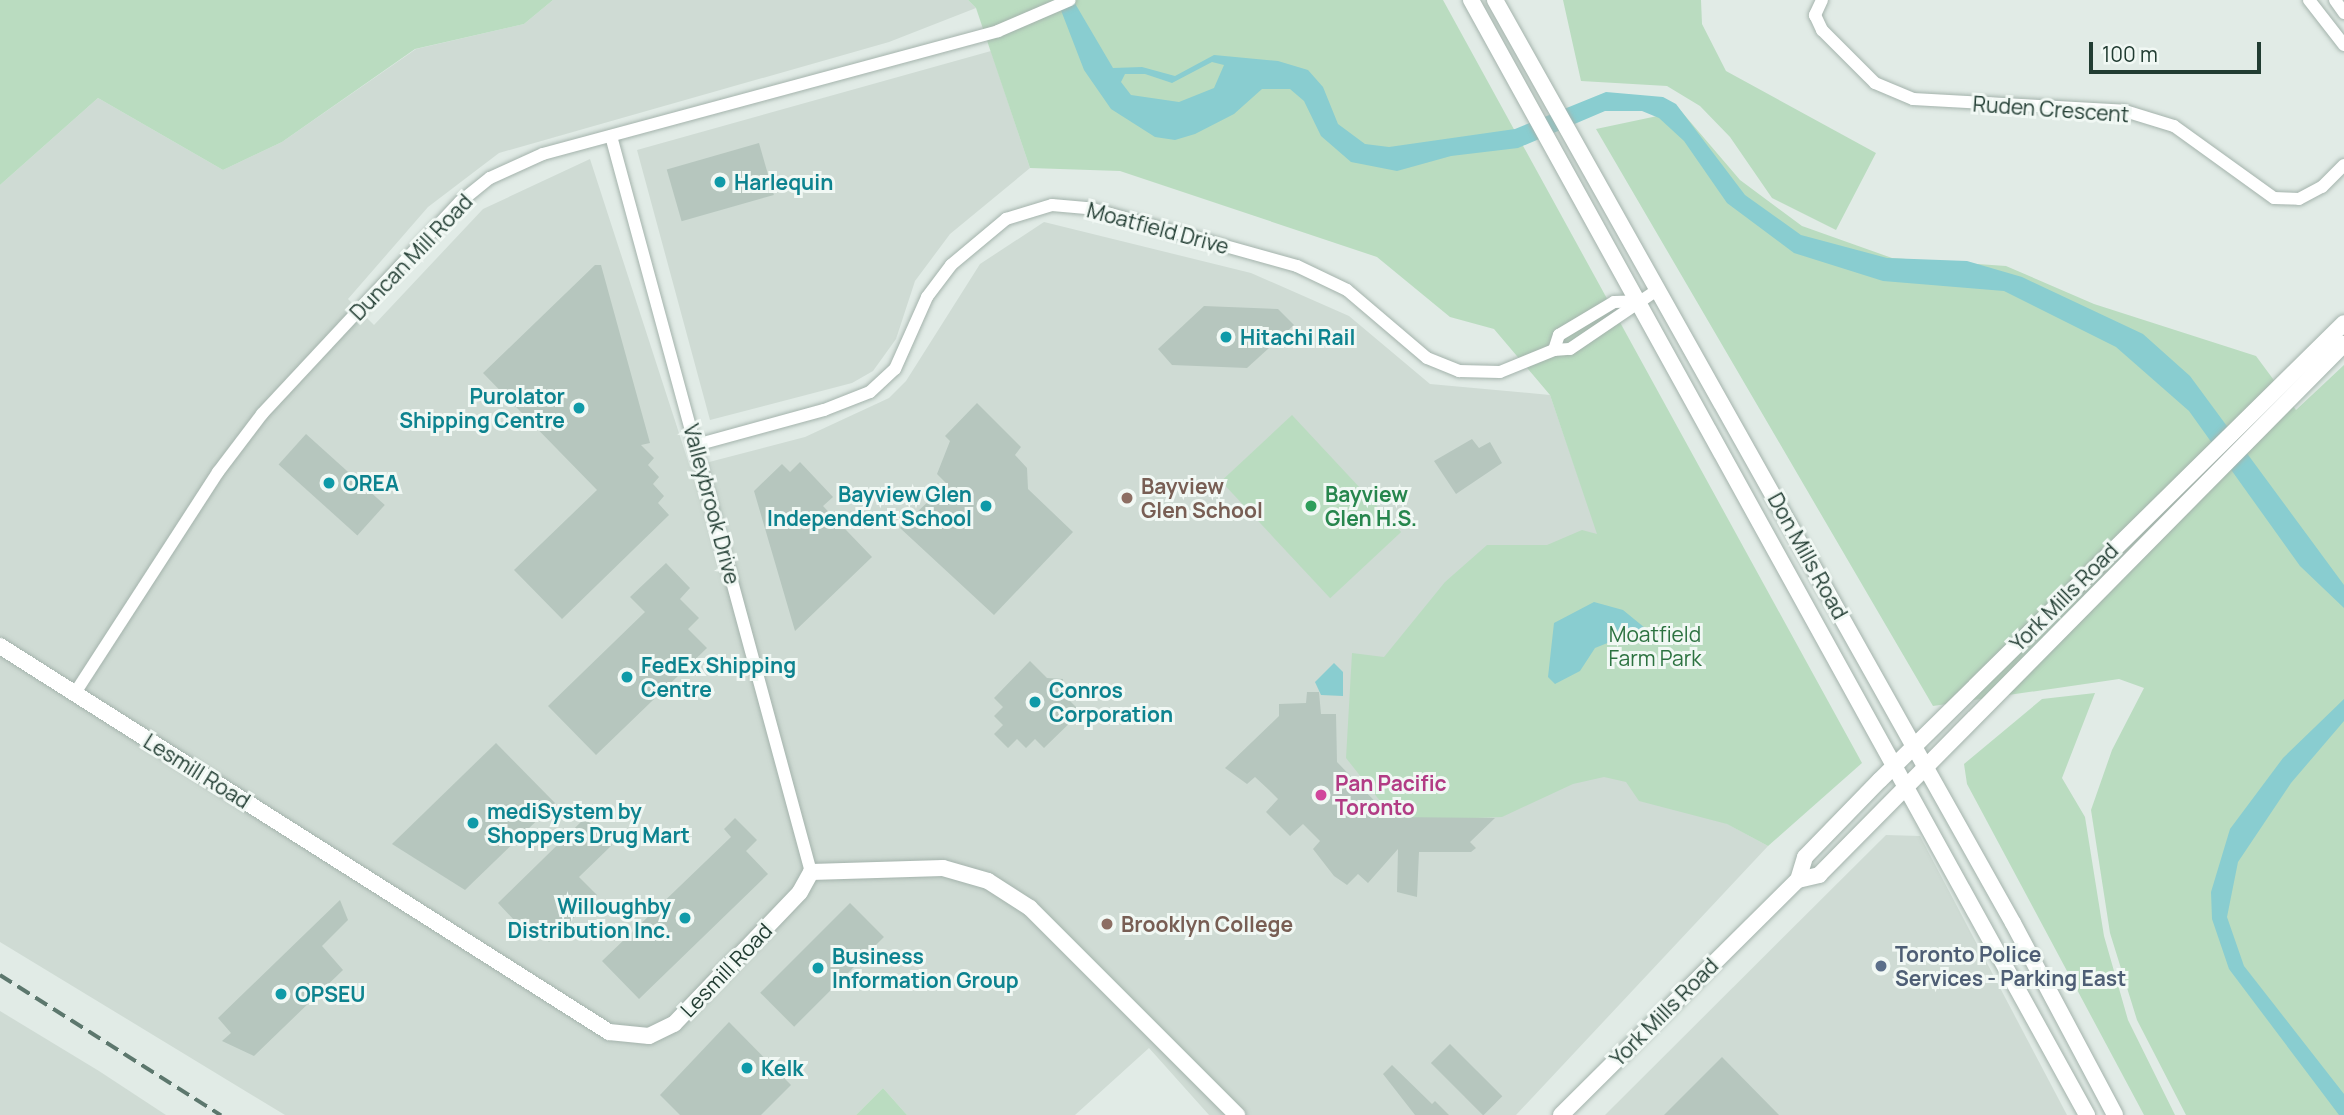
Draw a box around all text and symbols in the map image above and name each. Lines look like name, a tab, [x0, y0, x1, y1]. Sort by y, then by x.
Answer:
scale bar	[2092, 28, 2264, 72]
text: 100 m	[2102, 40, 2158, 68]
street label: Ruden Crescent	[1972, 91, 2130, 127]
place label: Harlequin	[734, 169, 833, 195]
marker: Harlequin	[712, 174, 728, 190]
street label: Duncan Mill Road	[345, 189, 477, 325]
street label: Moatfield Drive	[1084, 197, 1232, 259]
place label: Hitachi Rail	[1240, 324, 1355, 350]
marker: Hitachi Rail	[1218, 329, 1234, 345]
place label: Purolator Shipping Centre	[399, 383, 565, 433]
marker: Purolator Shipping Centre	[571, 400, 587, 416]
street label: Valleybrook Drive	[679, 421, 745, 587]
place label: OREA	[343, 470, 399, 496]
place label: Bayview Glen School	[1141, 473, 1263, 523]
marker: OREA	[321, 475, 337, 491]
place label: Bayview Glen Independent School	[767, 481, 972, 531]
place label: Bayview Glen H.S.	[1325, 481, 1417, 531]
street label: Don Mills Road	[1763, 488, 1853, 624]
marker: Bayview Glen School	[1119, 490, 1135, 506]
marker: Bayview Glen Independent School	[978, 498, 994, 514]
marker: Bayview Glen H.S.	[1303, 498, 1319, 514]
street label: York Mills Road	[2005, 538, 2123, 656]
park label: Moatfield Farm Park	[1608, 621, 1702, 671]
place label: FedEx Shipping Centre	[641, 652, 796, 702]
marker: FedEx Shipping Centre	[619, 669, 635, 685]
place label: Conros Corporation	[1049, 677, 1173, 727]
marker: Conros Corporation	[1027, 694, 1043, 710]
street label: Lesmill Road	[139, 728, 255, 814]
place label: Pan Pacific Toronto	[1335, 770, 1447, 820]
marker: Pan Pacific Toronto	[1313, 787, 1329, 803]
place label: mediSystem by Shoppers Drug Mart	[487, 798, 690, 848]
marker: mediSystem by Shoppers Drug Mart	[465, 815, 481, 831]
place label: Willoughby Distribution Inc.	[507, 893, 671, 943]
marker: Willoughby Distribution Inc.	[677, 910, 693, 926]
place label: Brooklyn College	[1121, 911, 1293, 937]
marker: Brooklyn College	[1099, 916, 1115, 932]
street label: Lesmill Road	[675, 918, 777, 1022]
place label: Toronto Police Services - Parking East	[1895, 941, 2126, 991]
place label: Business Information Group	[832, 943, 1019, 993]
street label: York Mills Road	[1605, 953, 1723, 1071]
marker: Toronto Police Services - Parking East	[1873, 958, 1889, 974]
marker: Business Information Group	[810, 960, 826, 976]
place label: OPSEU	[295, 981, 365, 1007]
marker: OPSEU	[273, 986, 289, 1002]
place label: Kelk	[761, 1055, 804, 1081]
marker: Kelk	[739, 1060, 755, 1076]

